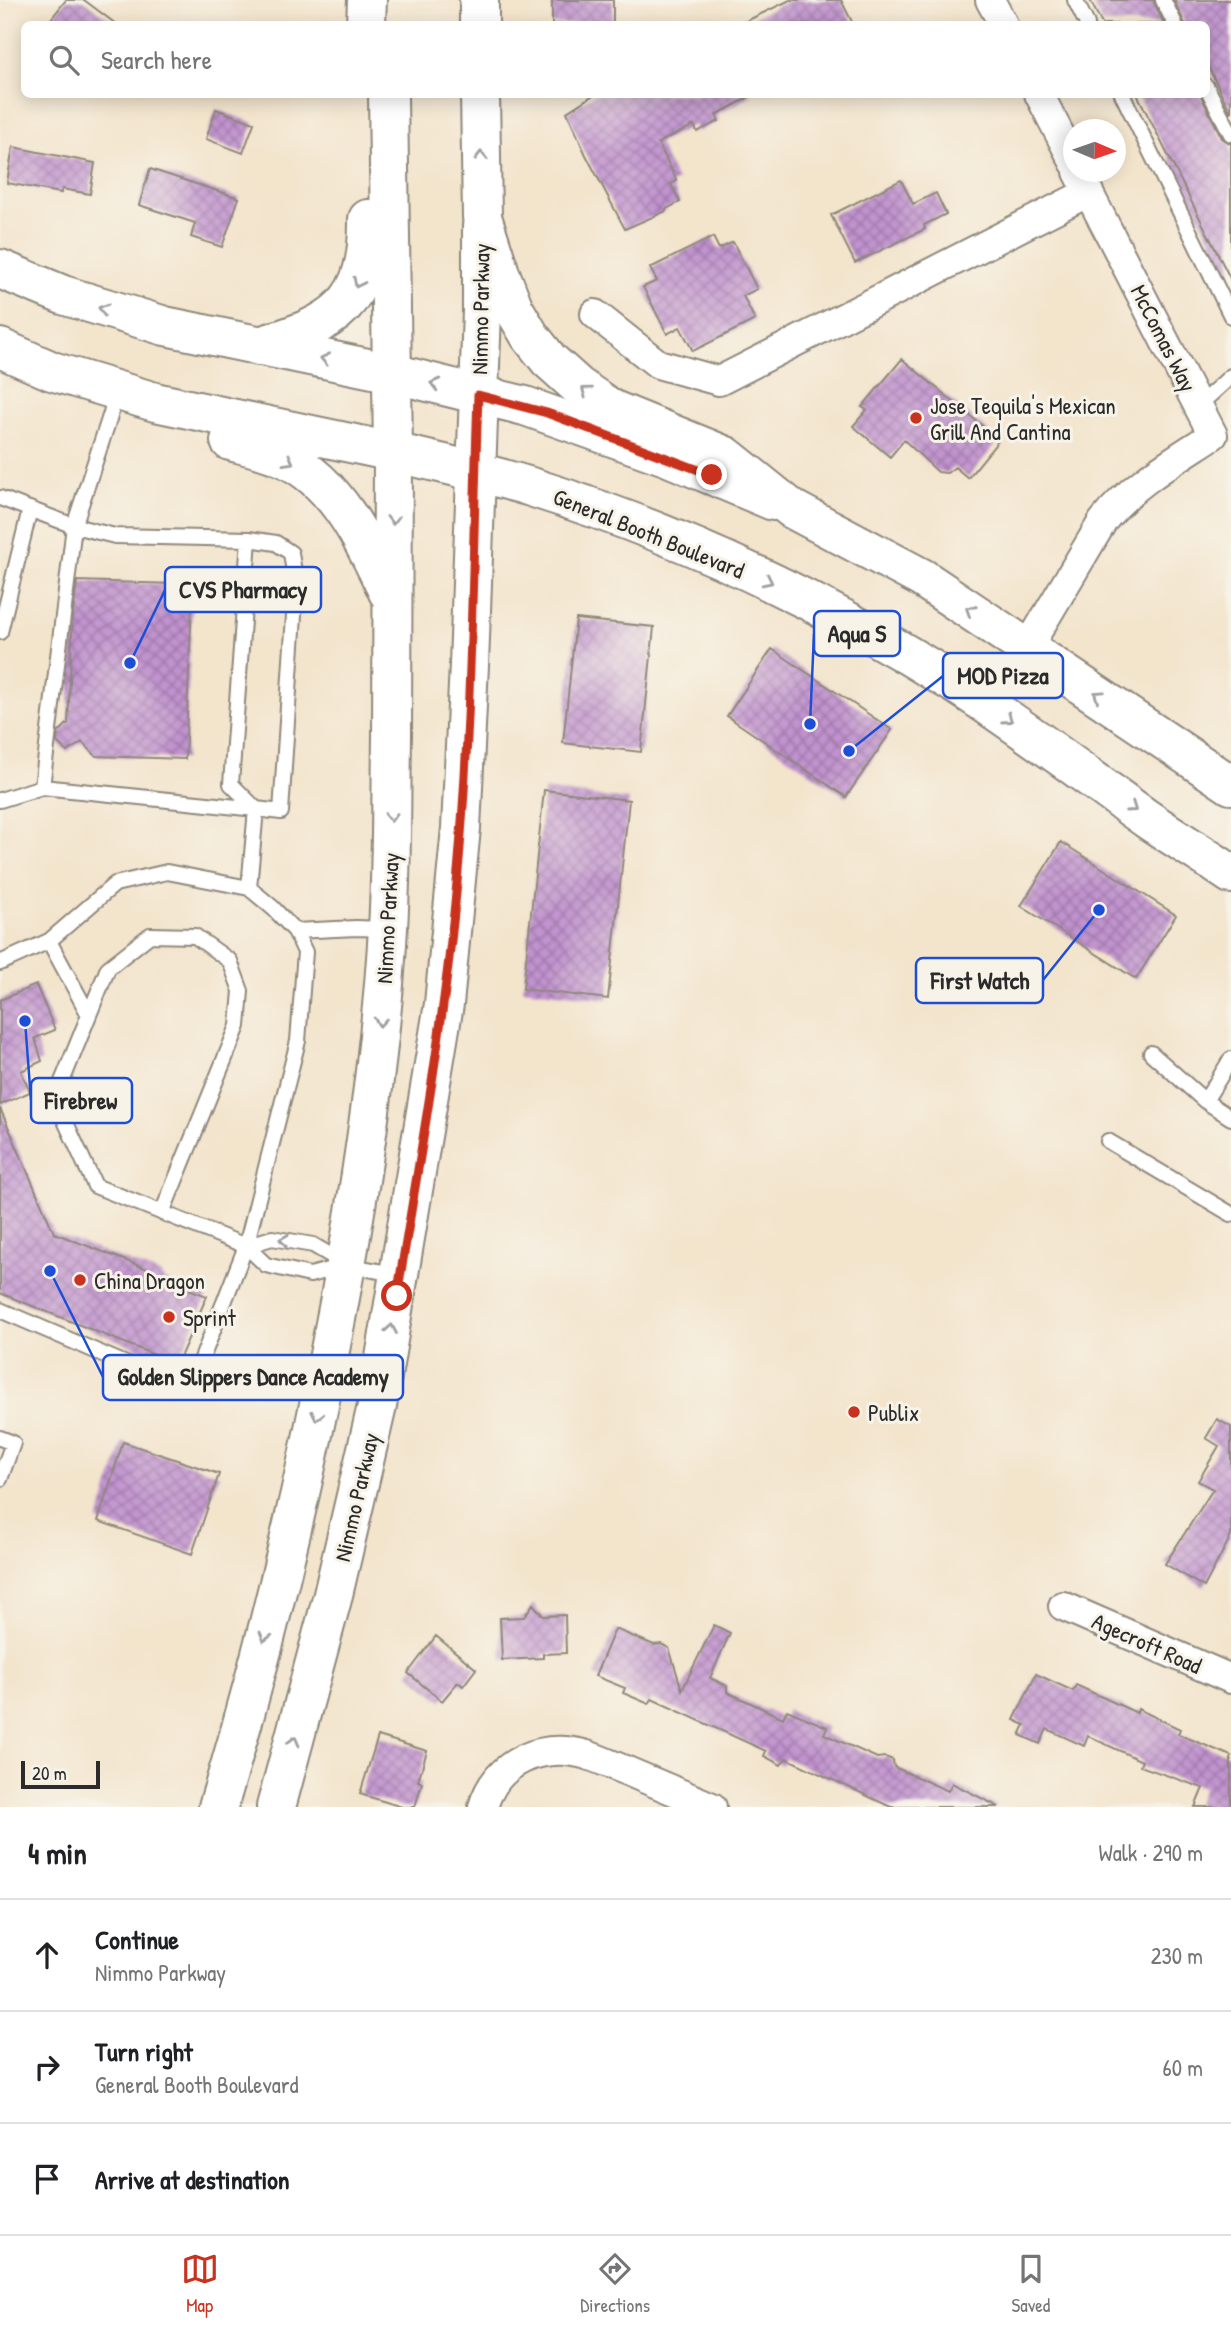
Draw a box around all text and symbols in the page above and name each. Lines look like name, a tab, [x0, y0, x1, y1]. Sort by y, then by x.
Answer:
search box	[21, 21, 1210, 98]
icon: search	[45, 41, 83, 79]
text: Search here	[101, 42, 212, 77]
north arrow	[1063, 119, 1126, 182]
one-way arrow	[473, 150, 489, 160]
street label: Nimmo Parkway	[463, 243, 497, 375]
one-way arrow	[352, 276, 366, 288]
street label: McComas Way	[1124, 279, 1204, 397]
one-way arrow	[98, 302, 110, 317]
one-way arrow	[319, 353, 331, 368]
one-way arrow	[429, 378, 441, 392]
one-way arrow	[581, 387, 594, 399]
place label: Jose Tequila's Mexican Grill And Cantina	[930, 390, 1116, 447]
marker: Jose Tequila's Mexican Grill And Cantina	[908, 410, 924, 426]
one-way arrow	[281, 453, 294, 466]
route end	[696, 459, 727, 490]
street label: General Booth Boulevard	[549, 481, 749, 586]
one-way arrow	[385, 515, 401, 526]
callout: CVS Pharmacy	[165, 567, 321, 612]
text: CVS Pharmacy	[179, 573, 307, 606]
one-way arrow	[761, 573, 773, 587]
one-way arrow	[965, 605, 978, 618]
callout: Aqua S	[814, 611, 900, 656]
text: Aqua S	[828, 617, 886, 650]
callout: MOD Pizza	[943, 653, 1063, 698]
text: MOD Pizza	[957, 659, 1049, 691]
one-way arrow	[1093, 690, 1106, 703]
one-way arrow	[1000, 711, 1013, 723]
one-way arrow	[1124, 800, 1137, 812]
one-way arrow	[383, 812, 399, 822]
street label: Nimmo Parkway	[368, 851, 406, 984]
callout: First Watch	[916, 958, 1043, 1003]
text: First Watch	[930, 964, 1029, 996]
one-way arrow	[372, 1016, 387, 1028]
callout: Firebrew	[31, 1078, 132, 1123]
text: Firebrew	[44, 1084, 117, 1116]
one-way arrow	[278, 1233, 290, 1248]
place label: China Dragon	[94, 1265, 205, 1296]
marker: China Dragon	[72, 1272, 88, 1288]
route start	[381, 1280, 412, 1311]
place label: Sprint	[183, 1302, 237, 1333]
marker: Sprint	[161, 1309, 177, 1325]
one-way arrow	[383, 1323, 398, 1335]
callout: Golden Slippers Dance Academy	[103, 1355, 403, 1400]
text: Golden Slippers Dance Academy	[117, 1360, 389, 1393]
place label: Publix	[868, 1397, 919, 1428]
marker: Publix	[846, 1404, 862, 1420]
one-way arrow	[311, 1410, 326, 1422]
street label: Nimmo Parkway	[326, 1429, 386, 1564]
street label: Agecroft Road	[1087, 1605, 1207, 1681]
one-way arrow	[259, 1631, 273, 1643]
one-way arrow	[286, 1735, 300, 1747]
scale bar	[21, 1758, 100, 1790]
text: 20 m	[32, 1760, 67, 1786]
text: 4 min	[28, 1833, 87, 1873]
text: Walk · 290 m	[1099, 1837, 1203, 1868]
text: Continue	[95, 1922, 179, 1957]
icon: ahead	[28, 1936, 66, 1974]
text: 230 m	[1151, 1940, 1203, 1971]
text: Nimmo Parkway	[95, 1957, 226, 1988]
text: Turn right	[95, 2034, 193, 2069]
icon: right	[28, 2048, 66, 2086]
text: 60 m	[1163, 2052, 1203, 2083]
text: General Booth Boulevard	[95, 2069, 299, 2100]
icon: arrive	[28, 2160, 66, 2198]
text: Arrive at destination	[95, 2162, 290, 2197]
tab: Map	[181, 2250, 219, 2318]
tab: Directions	[580, 2250, 650, 2318]
tab: Saved	[1012, 2250, 1050, 2318]

